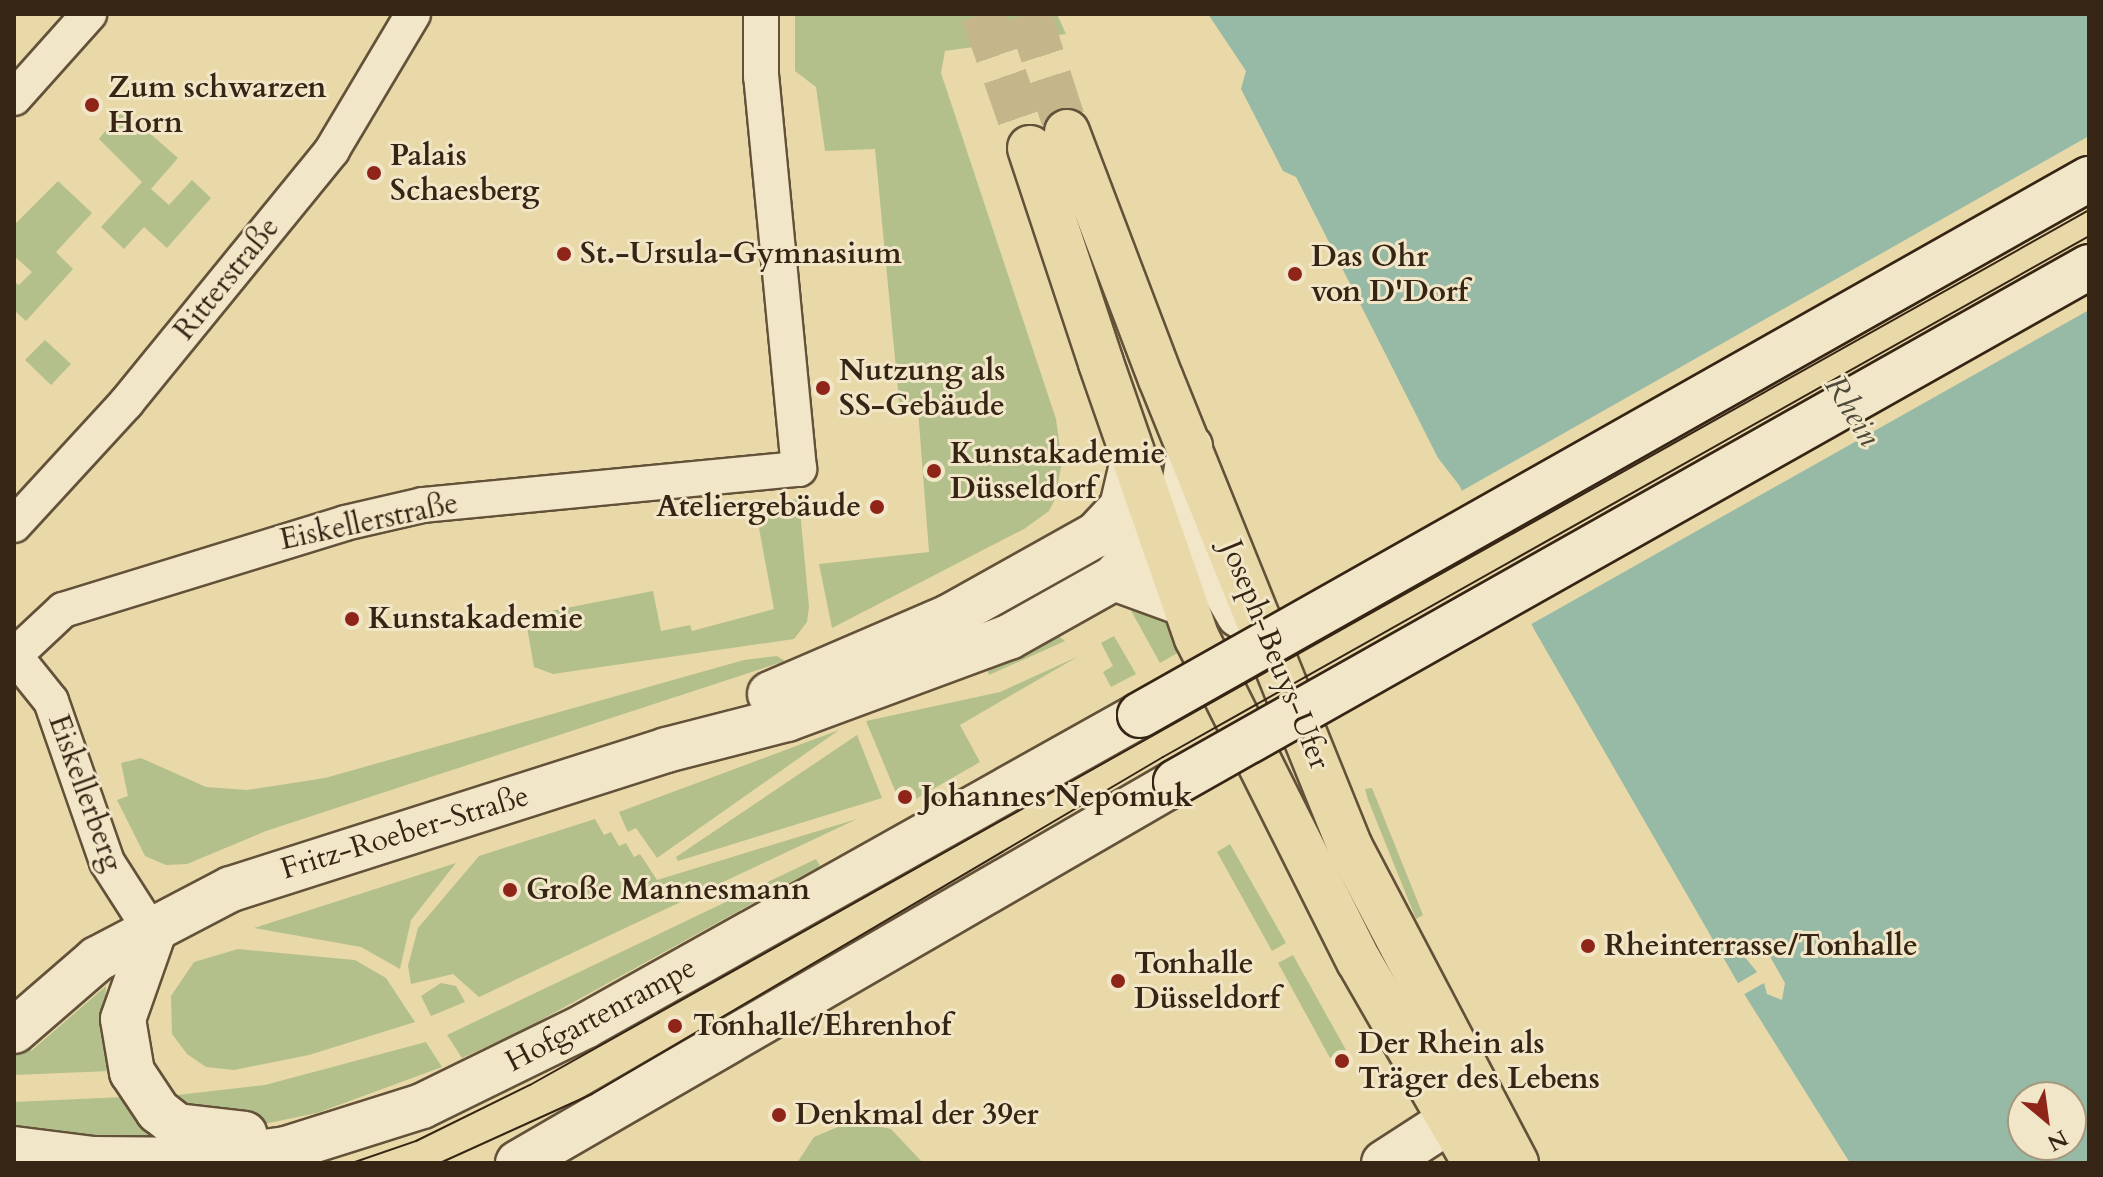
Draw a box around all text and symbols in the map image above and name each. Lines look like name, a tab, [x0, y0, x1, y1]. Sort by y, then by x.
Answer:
place label: Zum schwarzen Horn	[108, 70, 326, 140]
marker: Zum schwarzen Horn	[83, 96, 101, 114]
place label: Palais Schaesberg	[390, 138, 539, 208]
marker: Palais Schaesberg	[365, 164, 383, 182]
street label: Ritterstraße	[167, 210, 287, 348]
place label: St.-Ursula-Gymnasium	[580, 236, 902, 272]
place label: Das Ohr von D'Dorf	[1311, 239, 1468, 310]
marker: St.-Ursula-Gymnasium	[555, 245, 573, 263]
marker: Das Ohr von D'Dorf	[1286, 265, 1304, 283]
place label: Nutzung als SS-Gebäude	[839, 353, 1005, 424]
water label: Rhein	[1816, 369, 1888, 453]
marker: Nutzung als SS-Gebäude	[814, 379, 832, 397]
place label: Kunstakademie Düsseldorf	[950, 436, 1165, 506]
marker: Kunstakademie Düsseldorf	[925, 462, 943, 480]
street label: Eiskellerstraße	[277, 486, 461, 558]
place label: Ateliergebäude	[656, 489, 861, 525]
marker: Ateliergebäude	[868, 498, 886, 516]
street label: Joseph-Beuys-Ufer	[1213, 535, 1337, 775]
place label: Kunstakademie	[368, 601, 583, 637]
marker: Kunstakademie	[343, 610, 361, 628]
street label: Eiskellerberg	[40, 710, 130, 876]
street label: Fritz-Roeber-Straße	[277, 778, 533, 888]
place label: Johannes Nepomuk	[921, 779, 1193, 815]
marker: Johannes Nepomuk	[896, 788, 914, 806]
place label: Große Mannesmann	[526, 872, 810, 908]
marker: Große Mannesmann	[501, 881, 519, 899]
place label: Rheinterrasse/Tonhalle	[1604, 928, 1918, 964]
marker: Rheinterrasse/Tonhalle	[1579, 937, 1597, 955]
place label: Tonhalle Düsseldorf	[1134, 946, 1280, 1016]
street label: Hofgartenrampe	[500, 950, 702, 1080]
marker: Tonhalle Düsseldorf	[1109, 972, 1127, 990]
place label: Tonhalle/Ehrenhof	[693, 1008, 951, 1044]
marker: Tonhalle/Ehrenhof	[664, 1015, 686, 1037]
place label: Der Rhein als Träger des Lebens	[1358, 1026, 1600, 1096]
marker: Der Rhein als Träger des Lebens	[1333, 1052, 1351, 1070]
north arrow	[2007, 1081, 2087, 1161]
place label: Denkmal der 39er	[795, 1097, 1038, 1133]
marker: Denkmal der 39er	[770, 1106, 788, 1124]
text: N	[2042, 1122, 2073, 1158]

